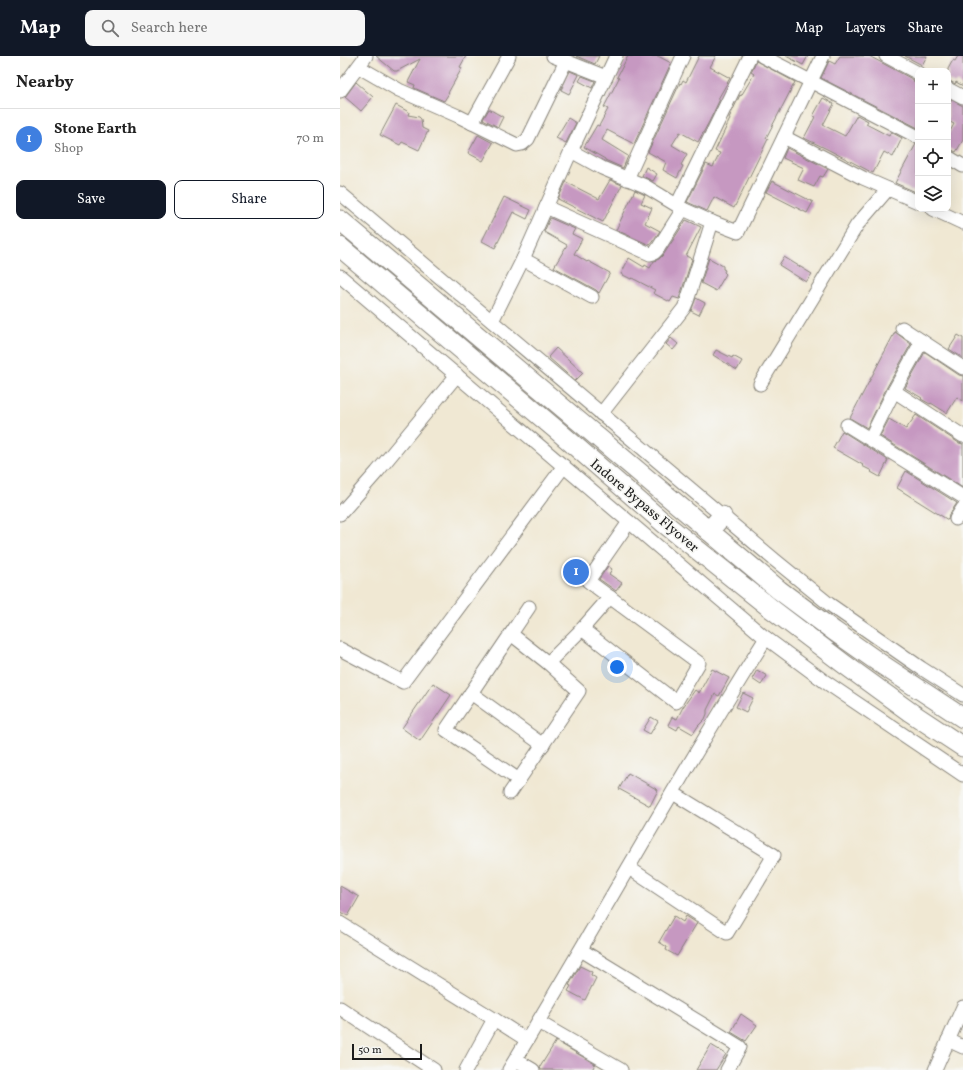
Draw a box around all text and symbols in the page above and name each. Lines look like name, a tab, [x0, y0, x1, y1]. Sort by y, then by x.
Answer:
search box	[85, 10, 365, 46]
text: Map	[20, 15, 61, 41]
icon: search	[99, 17, 121, 39]
text: Search here	[131, 18, 208, 39]
text: Map	[795, 19, 823, 38]
text: Layers	[845, 19, 885, 38]
text: Share	[907, 19, 943, 38]
map controls	[915, 68, 951, 212]
button: +	[915, 68, 951, 104]
text: Nearby	[16, 71, 74, 94]
button: −	[915, 104, 951, 140]
text: Stone Earth	[54, 119, 137, 140]
text: 1	[26, 130, 32, 148]
text: 70 m	[296, 130, 324, 148]
text: Shop	[54, 140, 83, 158]
button: locate	[915, 140, 951, 176]
button: layers	[915, 176, 951, 212]
button: Save	[16, 180, 166, 219]
button: Share	[174, 180, 324, 219]
street label: Indore Bypass Flyover	[586, 455, 703, 557]
pin: 1	[563, 557, 589, 587]
your location	[607, 657, 627, 677]
scale bar	[352, 1042, 422, 1061]
text: 50 m	[358, 1043, 382, 1058]

